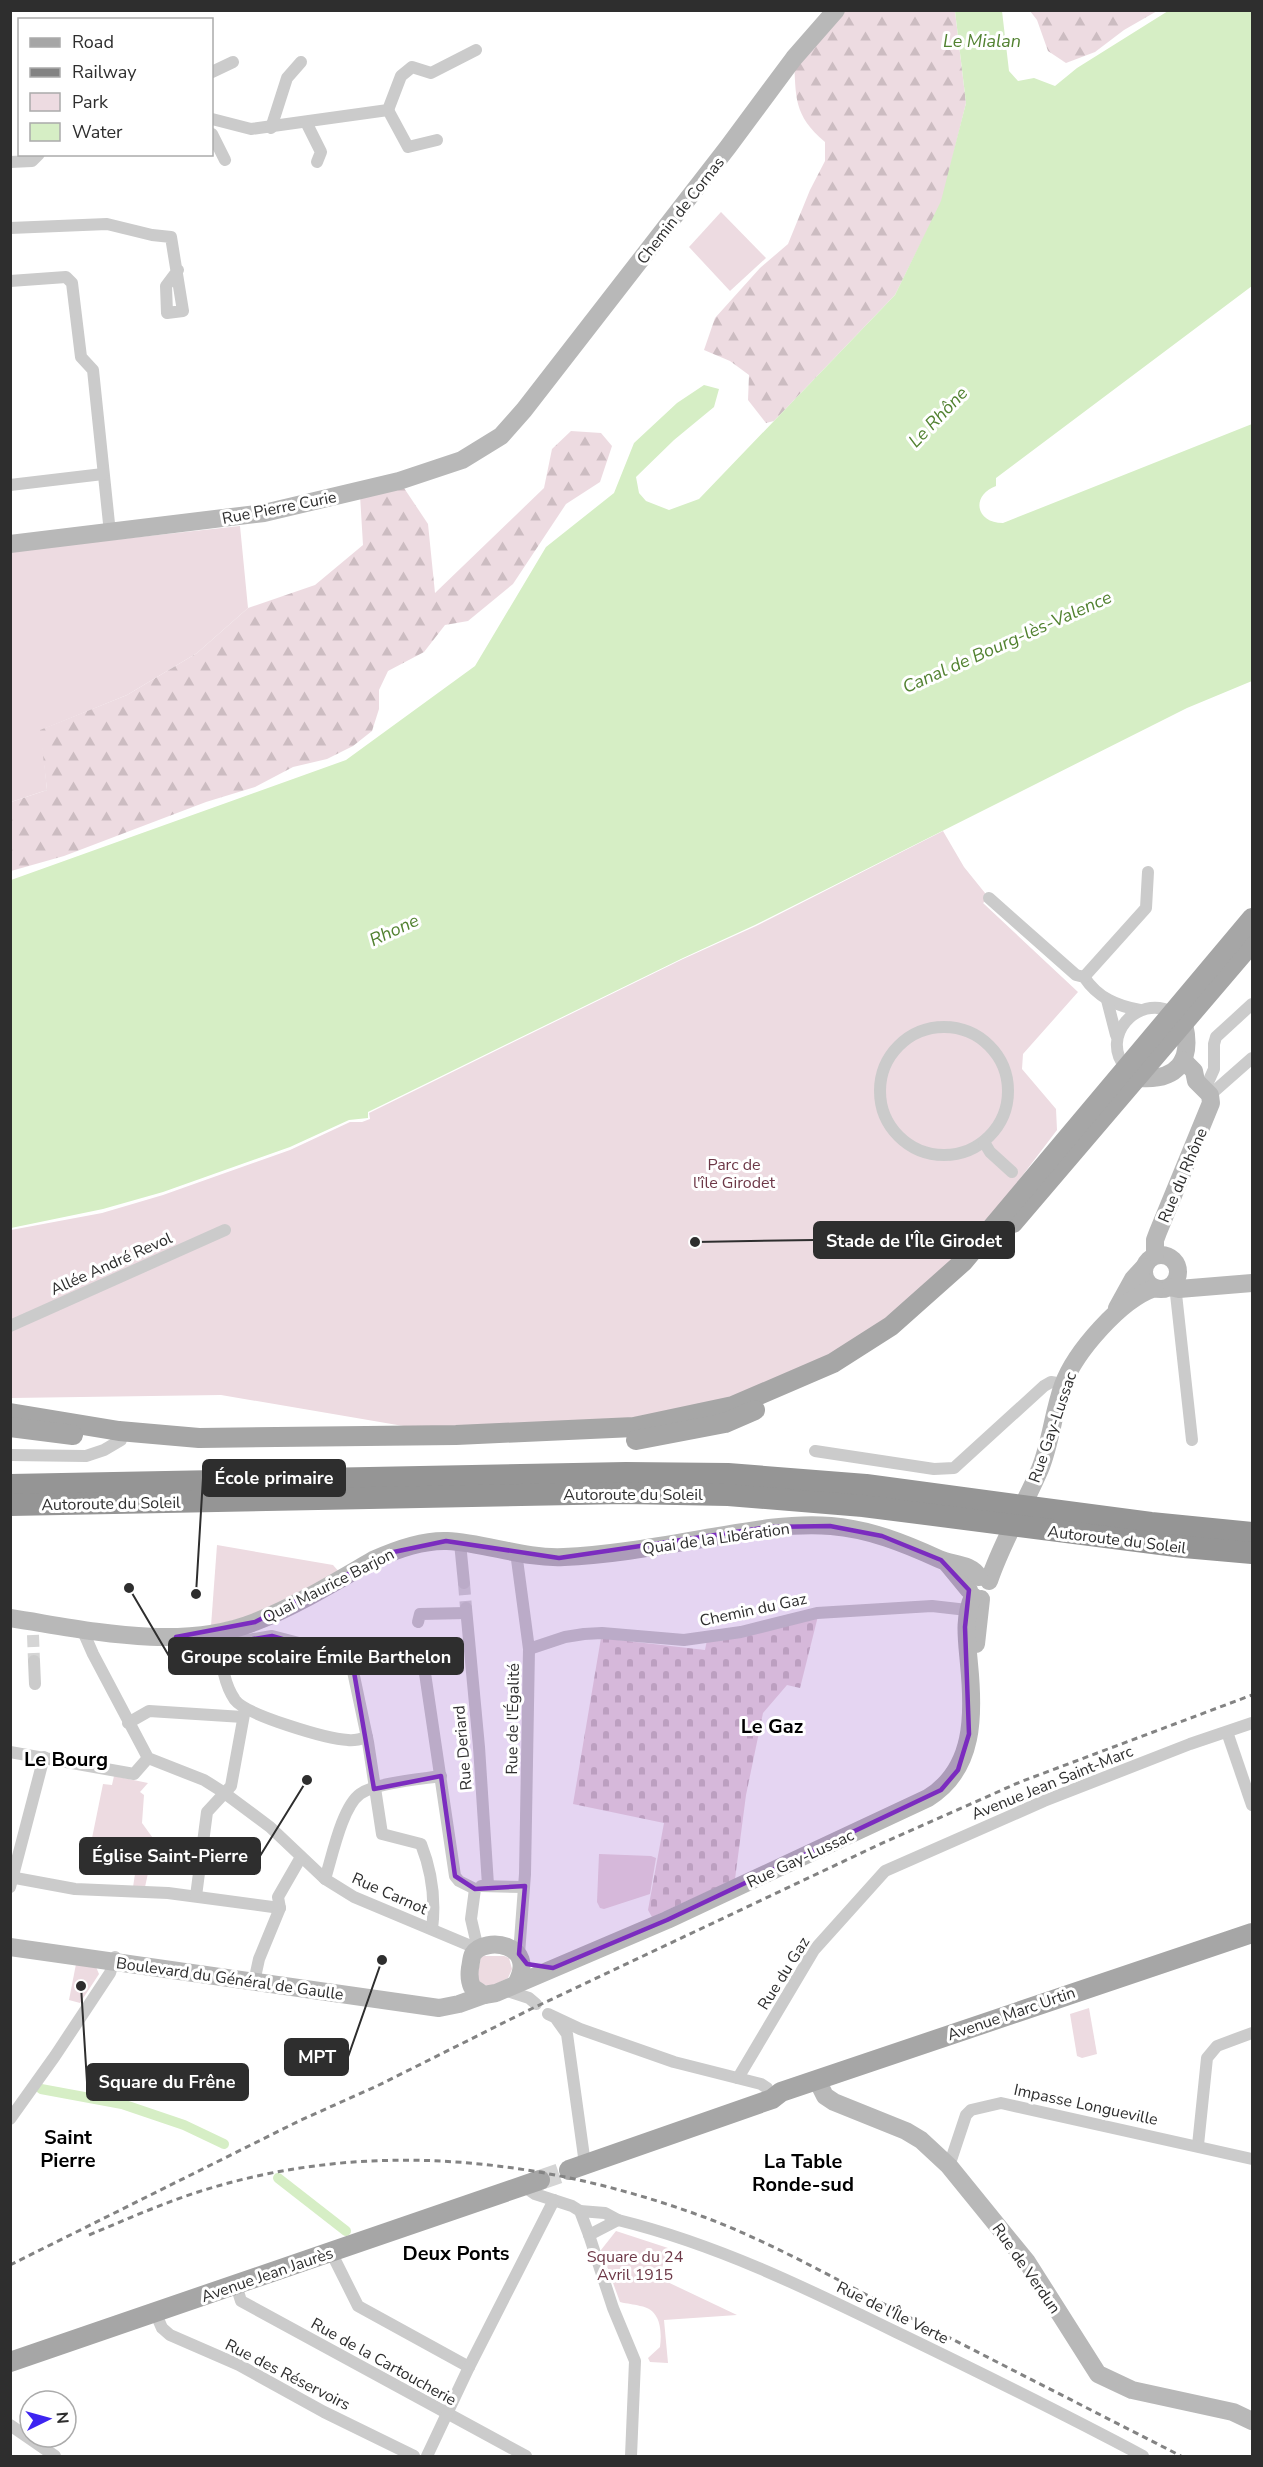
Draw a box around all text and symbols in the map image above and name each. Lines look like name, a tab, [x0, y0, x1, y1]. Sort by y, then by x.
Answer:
legend	[18, 18, 213, 156]
water label: Le Mialan	[943, 29, 1021, 53]
text: Road	[72, 30, 114, 54]
text: Railway	[72, 60, 137, 84]
text: Park	[72, 90, 109, 114]
text: Water	[72, 120, 123, 144]
street label: Chemin de Cornas	[632, 152, 730, 269]
water label: Le Rhône	[903, 381, 973, 453]
street label: Rue Pierre Curie	[220, 486, 338, 530]
water label: Canal de Bourg-lès-Valence	[899, 585, 1116, 699]
water label: Rhone	[365, 908, 423, 952]
street label: Rue du Rhône	[1153, 1125, 1213, 1226]
park label: Parc de l'île Girodet	[693, 1154, 776, 1194]
callout: Stade de l'Île Girodet	[814, 1222, 1014, 1258]
street label: Allée André Revol	[47, 1227, 176, 1301]
text: Stade de l'Île Girodet	[826, 1229, 1002, 1253]
street label: Rue Gay-Lussac	[1024, 1368, 1082, 1486]
callout: École primaire	[203, 1460, 345, 1496]
text: École primaire	[215, 1466, 334, 1490]
street label: Autoroute du Soleil	[563, 1484, 703, 1506]
street label: Autoroute du Soleil	[41, 1492, 181, 1516]
street label: Quai de la Libération	[641, 1518, 791, 1560]
street label: Autoroute du Soleil	[1046, 1521, 1188, 1559]
street label: Quai Maurice Barjon	[259, 1543, 398, 1629]
street label: Chemin du Gaz	[698, 1588, 809, 1632]
callout: Groupe scolaire Émile Barthelon	[169, 1638, 463, 1674]
text: Groupe scolaire Émile Barthelon	[181, 1645, 451, 1669]
street label: Rue de l'Égalité	[501, 1663, 525, 1775]
street label: Rue Deriard	[448, 1704, 478, 1791]
district label: Le Gaz	[741, 1713, 803, 1740]
street label: Avenue Jean Saint-Marc	[968, 1740, 1137, 1825]
district label: Le Bourg	[24, 1746, 108, 1773]
street label: Rue Gay-Lussac	[743, 1824, 858, 1893]
callout: Église Saint-Pierre	[80, 1838, 260, 1874]
text: Église Saint-Pierre	[92, 1844, 248, 1868]
street label: Rue Carnot	[348, 1867, 431, 1920]
street label: Rue du Gaz	[753, 1933, 815, 2014]
street label: Boulevard du Général de Gaulle	[115, 1952, 345, 2006]
street label: Avenue Marc Urtin	[944, 1982, 1078, 2046]
callout: MPT	[285, 2039, 348, 2075]
text: MPT	[298, 2045, 337, 2069]
callout: Square du Frêne	[87, 2064, 248, 2100]
text: Square du Frêne	[99, 2070, 236, 2094]
street label: Impasse Longueville	[1012, 2079, 1160, 2131]
district label: Saint Pierre	[40, 2124, 96, 2174]
district label: La Table Ronde-sud	[752, 2148, 854, 2198]
street label: Rue de Verdun	[987, 2219, 1066, 2318]
district label: Deux Ponts	[402, 2240, 510, 2267]
street label: Avenue Jean Jaurès	[198, 2242, 336, 2308]
park label: Square du 24 Avril 1915	[587, 2246, 684, 2286]
street label: Rue de l'Île Verte	[833, 2276, 952, 2350]
street label: Rue de la Cartoucherie	[307, 2313, 460, 2411]
street label: Rue des Réservoirs	[221, 2334, 354, 2416]
north arrow	[18, 2389, 78, 2449]
text: N	[50, 2411, 73, 2425]

